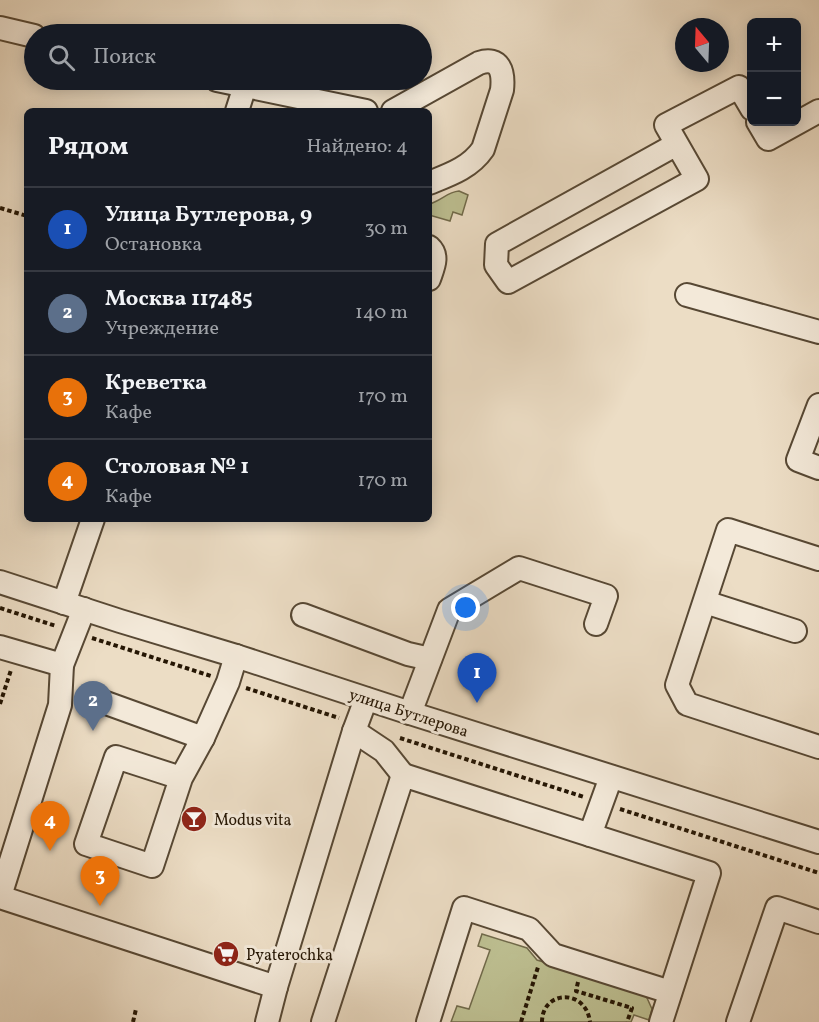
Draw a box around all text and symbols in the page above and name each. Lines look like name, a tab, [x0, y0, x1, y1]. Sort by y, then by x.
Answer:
north arrow	[675, 18, 729, 72]
map controls	[747, 18, 801, 126]
button: +	[747, 18, 801, 72]
search box	[24, 24, 432, 90]
icon: search	[45, 41, 78, 74]
text: Поиск	[93, 42, 156, 73]
button: −	[747, 72, 801, 126]
text: Рядом	[48, 129, 128, 165]
text: Найдено: 4	[307, 133, 408, 161]
text: Улица Бутлерова, 9	[105, 200, 312, 231]
text: 1	[63, 215, 72, 243]
text: 30 m	[364, 215, 408, 243]
text: Остановка	[105, 231, 202, 259]
text: Москва 117485	[105, 284, 253, 315]
text: 2	[62, 299, 73, 327]
text: 140 m	[355, 299, 408, 327]
text: Учреждение	[105, 315, 219, 343]
text: Креветка	[105, 368, 207, 399]
text: 3	[62, 383, 73, 411]
text: 170 m	[358, 383, 408, 411]
text: Кафе	[105, 399, 152, 427]
text: Столовая № 1	[105, 452, 249, 483]
text: 4	[61, 467, 74, 495]
text: 170 m	[358, 467, 408, 495]
text: Кафе	[105, 483, 152, 511]
your location	[451, 593, 480, 622]
pin: 1	[458, 654, 496, 703]
pin: 2	[74, 682, 112, 731]
street label: улица Бутлерова	[346, 684, 471, 744]
pin: 4	[31, 802, 70, 851]
bar icon: Modus vita	[179, 804, 209, 834]
place label: Modus vita	[214, 810, 292, 832]
pin: 3	[80, 856, 120, 906]
supermarket icon: Pyaterochka	[211, 939, 241, 969]
place label: Pyaterochka	[246, 945, 333, 967]

